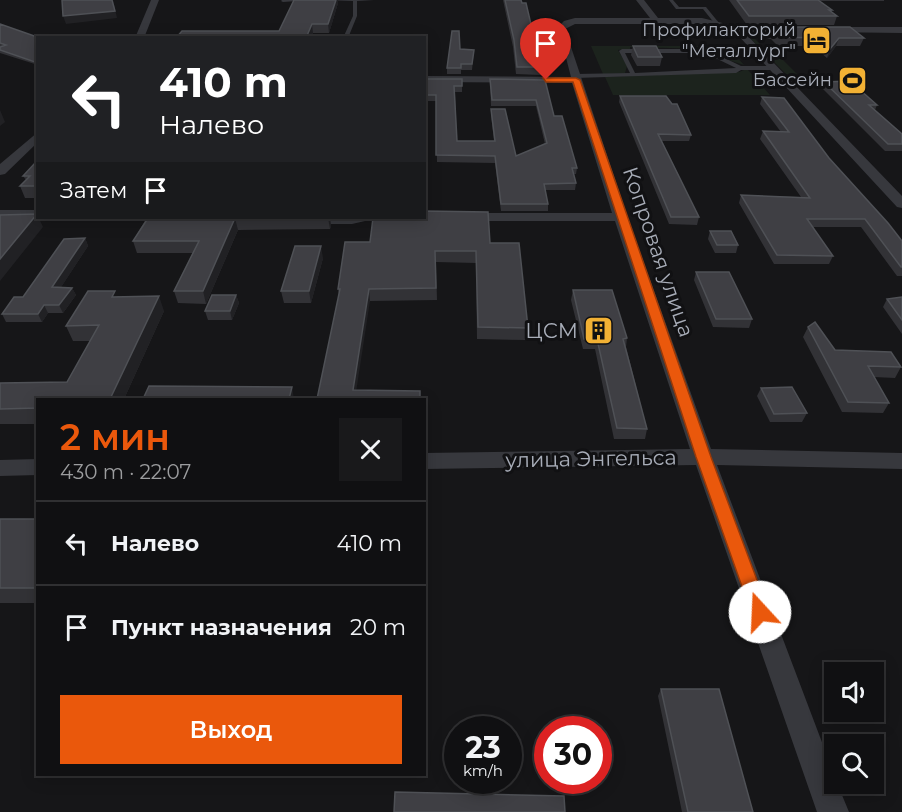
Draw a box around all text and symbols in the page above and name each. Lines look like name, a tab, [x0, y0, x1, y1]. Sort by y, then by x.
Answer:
pin	[520, 18, 571, 80]
place label: Профилакторий "Металлург"	[642, 19, 796, 62]
hotel icon: Профилакторий "Металлург"	[801, 24, 833, 56]
icon: arrive	[529, 27, 562, 60]
text: 410 m	[159, 56, 288, 108]
icon: left	[60, 60, 138, 138]
sports icon: Бассейн	[837, 64, 869, 96]
place label: Бассейн	[753, 69, 832, 91]
text: Налево	[159, 108, 264, 141]
street label: Копровая улица	[618, 164, 699, 340]
icon: arrive	[139, 174, 172, 207]
text: Затем	[60, 177, 127, 204]
building icon: ЦСМ	[583, 315, 615, 347]
place label: ЦСМ	[525, 318, 578, 343]
text: 2 мин	[60, 415, 170, 459]
button: close	[339, 418, 402, 481]
street label: улица Энгельса	[504, 445, 677, 473]
text: 430 m · 22:07	[60, 460, 191, 484]
icon: left	[60, 527, 93, 560]
text: Налево	[111, 530, 199, 557]
text: 410 m	[336, 530, 402, 557]
position arrow	[728, 580, 792, 644]
icon: arrive	[60, 611, 93, 644]
text: Пункт назначения	[111, 614, 332, 641]
text: 20 m	[350, 614, 406, 641]
map controls	[824, 662, 884, 794]
button: sound	[824, 662, 884, 722]
button: Выход	[60, 695, 402, 764]
speed limit sign: 30	[534, 716, 612, 794]
text: 23	[465, 729, 501, 766]
button: search	[824, 734, 884, 794]
text: km/h	[463, 761, 503, 780]

